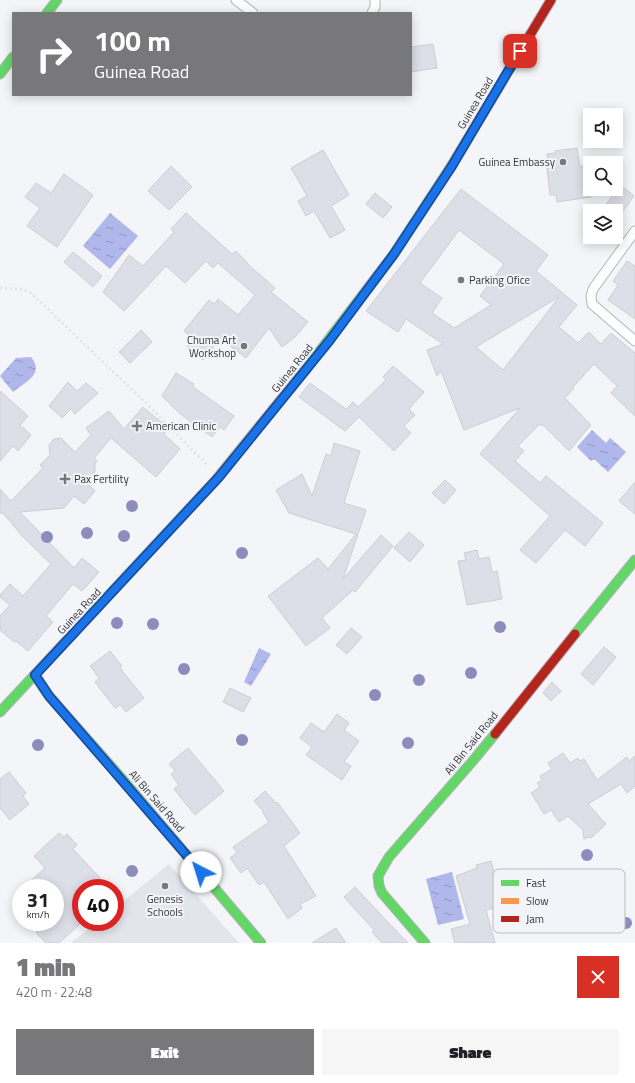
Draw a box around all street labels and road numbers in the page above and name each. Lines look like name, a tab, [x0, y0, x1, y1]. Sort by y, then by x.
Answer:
street label: Guinea Road	[453, 74, 497, 132]
street label: Guinea Road	[267, 340, 317, 396]
street label: Guinea Road	[53, 584, 105, 638]
street label: Ali Bin Said Road	[440, 708, 502, 778]
street label: Ali Bin Said Road	[126, 767, 189, 836]

